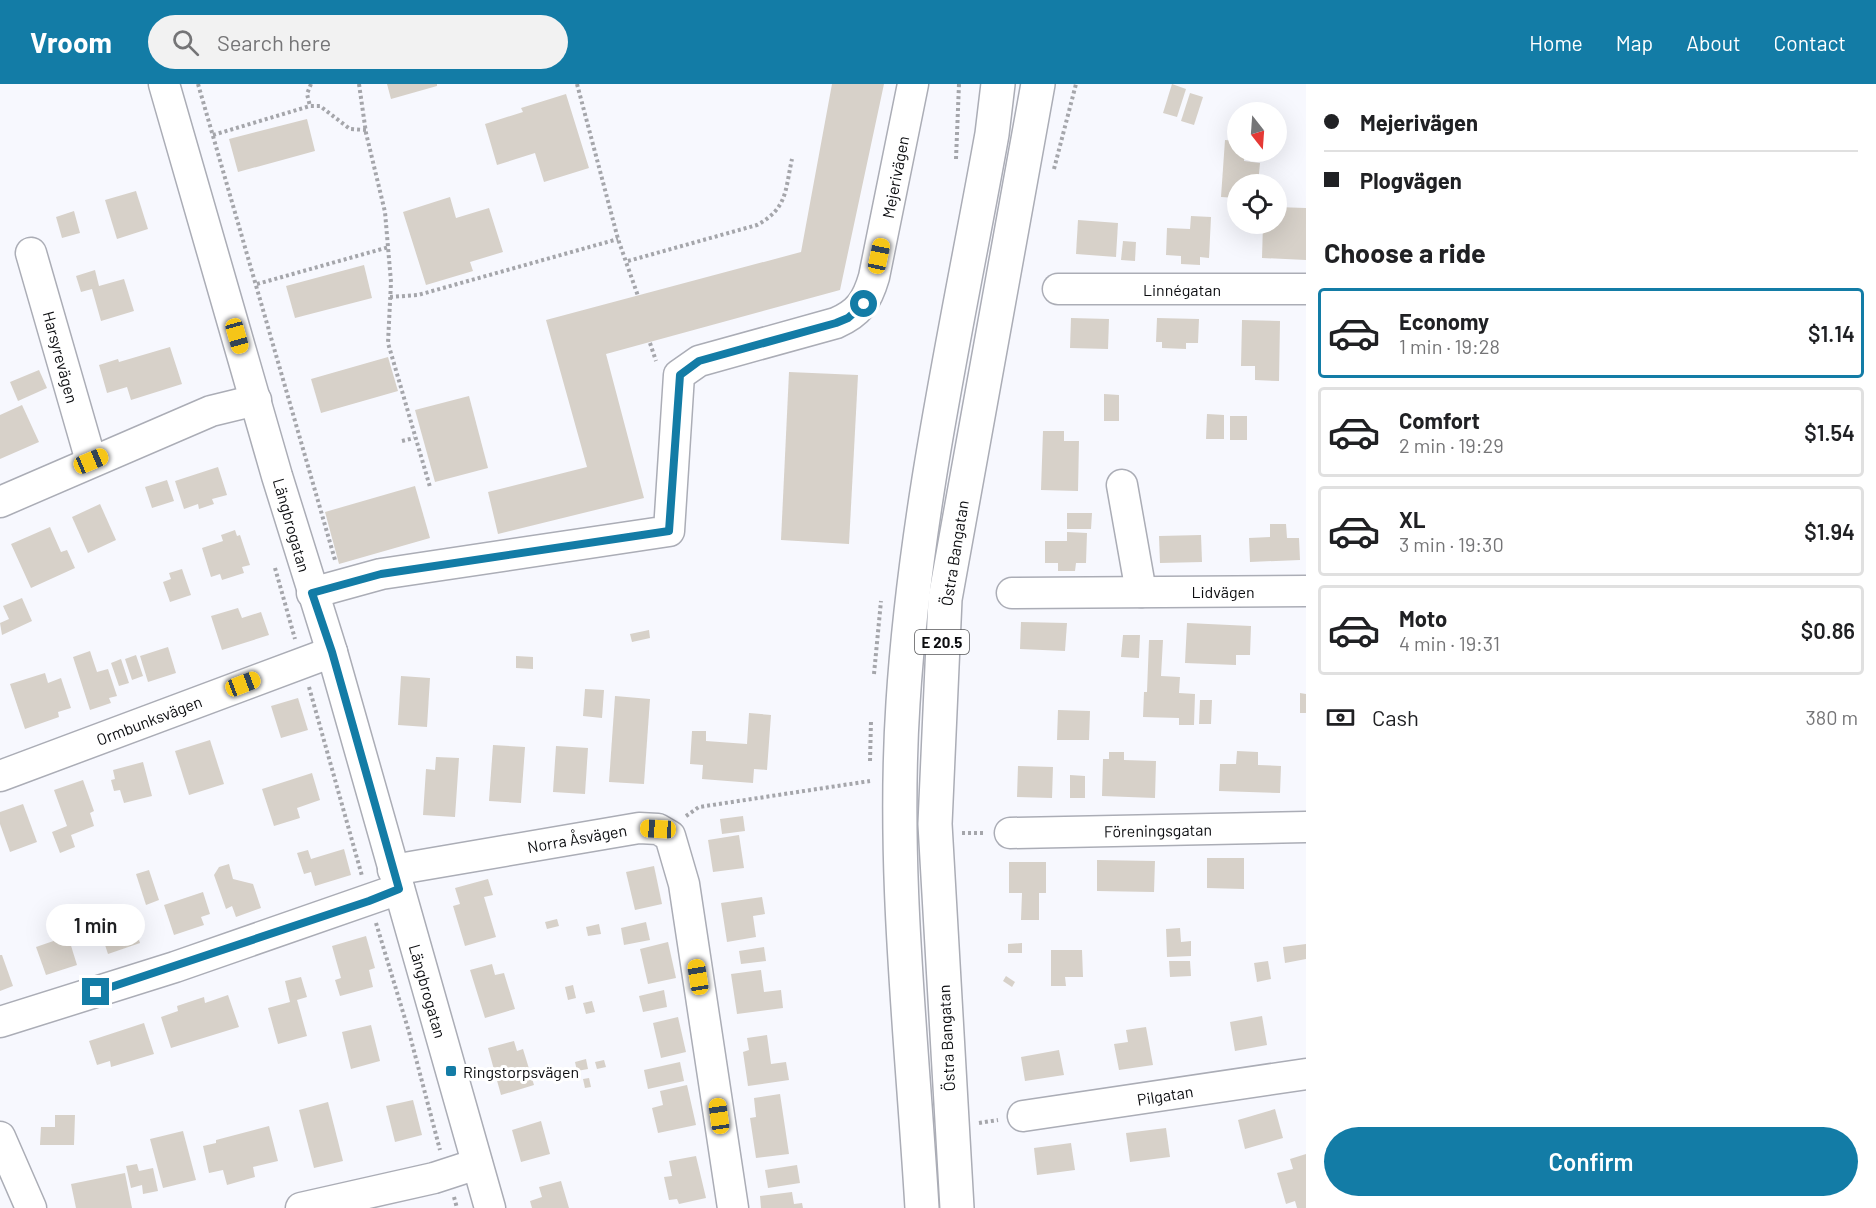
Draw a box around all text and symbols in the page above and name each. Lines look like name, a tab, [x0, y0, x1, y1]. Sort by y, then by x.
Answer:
search box	[148, 15, 568, 69]
text: Vroom	[30, 25, 112, 59]
icon: search	[169, 26, 202, 59]
text: Search here	[217, 29, 331, 55]
text: Home	[1529, 30, 1583, 55]
text: Map	[1616, 30, 1653, 55]
text: About	[1686, 30, 1741, 55]
text: Contact	[1774, 30, 1846, 55]
north arrow	[1227, 102, 1287, 162]
map controls	[1227, 102, 1287, 234]
text: Mejerivägen	[1360, 109, 1478, 135]
street label: Mejerivägen	[878, 134, 912, 220]
text: Plogvägen	[1360, 167, 1462, 193]
button: locate	[1227, 174, 1287, 234]
text: Choose a ride	[1324, 236, 1486, 268]
car	[866, 237, 892, 275]
street label: Linnégatan	[1143, 280, 1221, 299]
route start	[850, 290, 877, 317]
icon: car	[1327, 306, 1381, 360]
text: Economy	[1399, 308, 1489, 334]
street label: Harsyrevägen	[40, 309, 82, 405]
car	[223, 316, 251, 356]
text: $1.14	[1808, 320, 1855, 346]
text: 1 min · 19:28	[1399, 334, 1500, 358]
icon: car	[1327, 405, 1381, 459]
text: Comfort	[1399, 407, 1480, 433]
text: $1.54	[1804, 419, 1855, 445]
text: 2 min · 19:29	[1399, 433, 1504, 457]
car	[71, 446, 111, 476]
street label: Längbrogatan	[270, 476, 314, 574]
street label: Östra Bangatan	[936, 499, 972, 607]
icon: car	[1327, 504, 1381, 558]
text: XL	[1399, 506, 1425, 532]
text: $1.94	[1804, 518, 1855, 544]
text: 3 min · 19:30	[1399, 532, 1504, 556]
street label: Lidvägen	[1191, 582, 1255, 601]
icon: car	[1327, 603, 1381, 657]
text: Moto	[1399, 605, 1447, 631]
text: $0.86	[1801, 617, 1855, 643]
road number: E 20.5	[915, 630, 969, 654]
text: 4 min · 19:31	[1399, 631, 1500, 655]
car	[223, 669, 263, 699]
street label: Ormbunksvägen	[94, 691, 204, 749]
icon: cash	[1324, 701, 1357, 734]
text: Cash	[1372, 704, 1419, 730]
text: 380 m	[1805, 705, 1858, 729]
car	[640, 819, 676, 839]
street label: Norra Åsvägen	[526, 820, 628, 856]
street label: Föreningsgatan	[1104, 820, 1212, 840]
callout: 1 min	[46, 905, 146, 947]
text: 1 min	[74, 913, 117, 937]
street label: Längbrogatan	[406, 942, 450, 1040]
car	[686, 958, 710, 996]
route end	[82, 978, 109, 1005]
street label: Östra Bangatan	[934, 984, 958, 1092]
place label: Ringstorpsvägen	[463, 1062, 579, 1081]
marker: Ringstorpsvägen	[444, 1064, 458, 1078]
street label: Pilgatan	[1136, 1081, 1194, 1109]
car	[708, 1097, 730, 1135]
button: Confirm	[1324, 1127, 1858, 1196]

